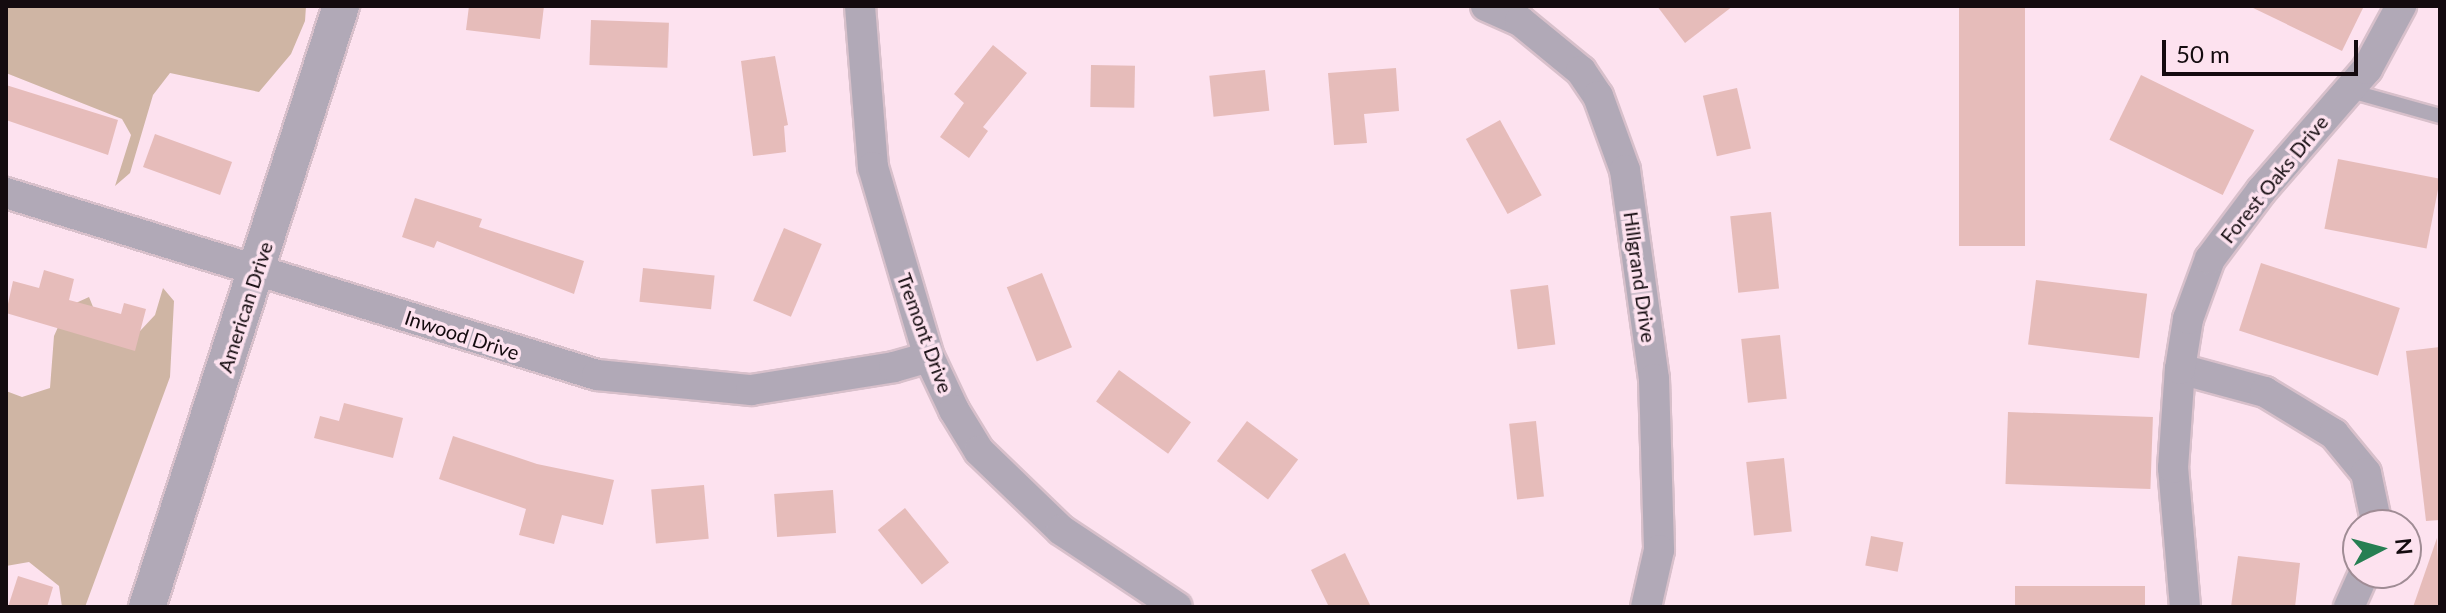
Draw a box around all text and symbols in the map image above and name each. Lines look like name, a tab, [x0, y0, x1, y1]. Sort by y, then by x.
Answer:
scale bar	[2166, 24, 2362, 74]
text: 50 m	[2176, 39, 2230, 68]
street label: Forest Oaks Drive	[2215, 110, 2333, 248]
street label: Hillgrand Drive	[1619, 210, 1661, 344]
street label: American Drive	[213, 239, 277, 375]
street label: Tremont Drive	[892, 270, 958, 396]
street label: Inwood Drive	[402, 305, 522, 365]
north arrow	[2342, 509, 2422, 589]
text: N	[2390, 537, 2419, 556]

